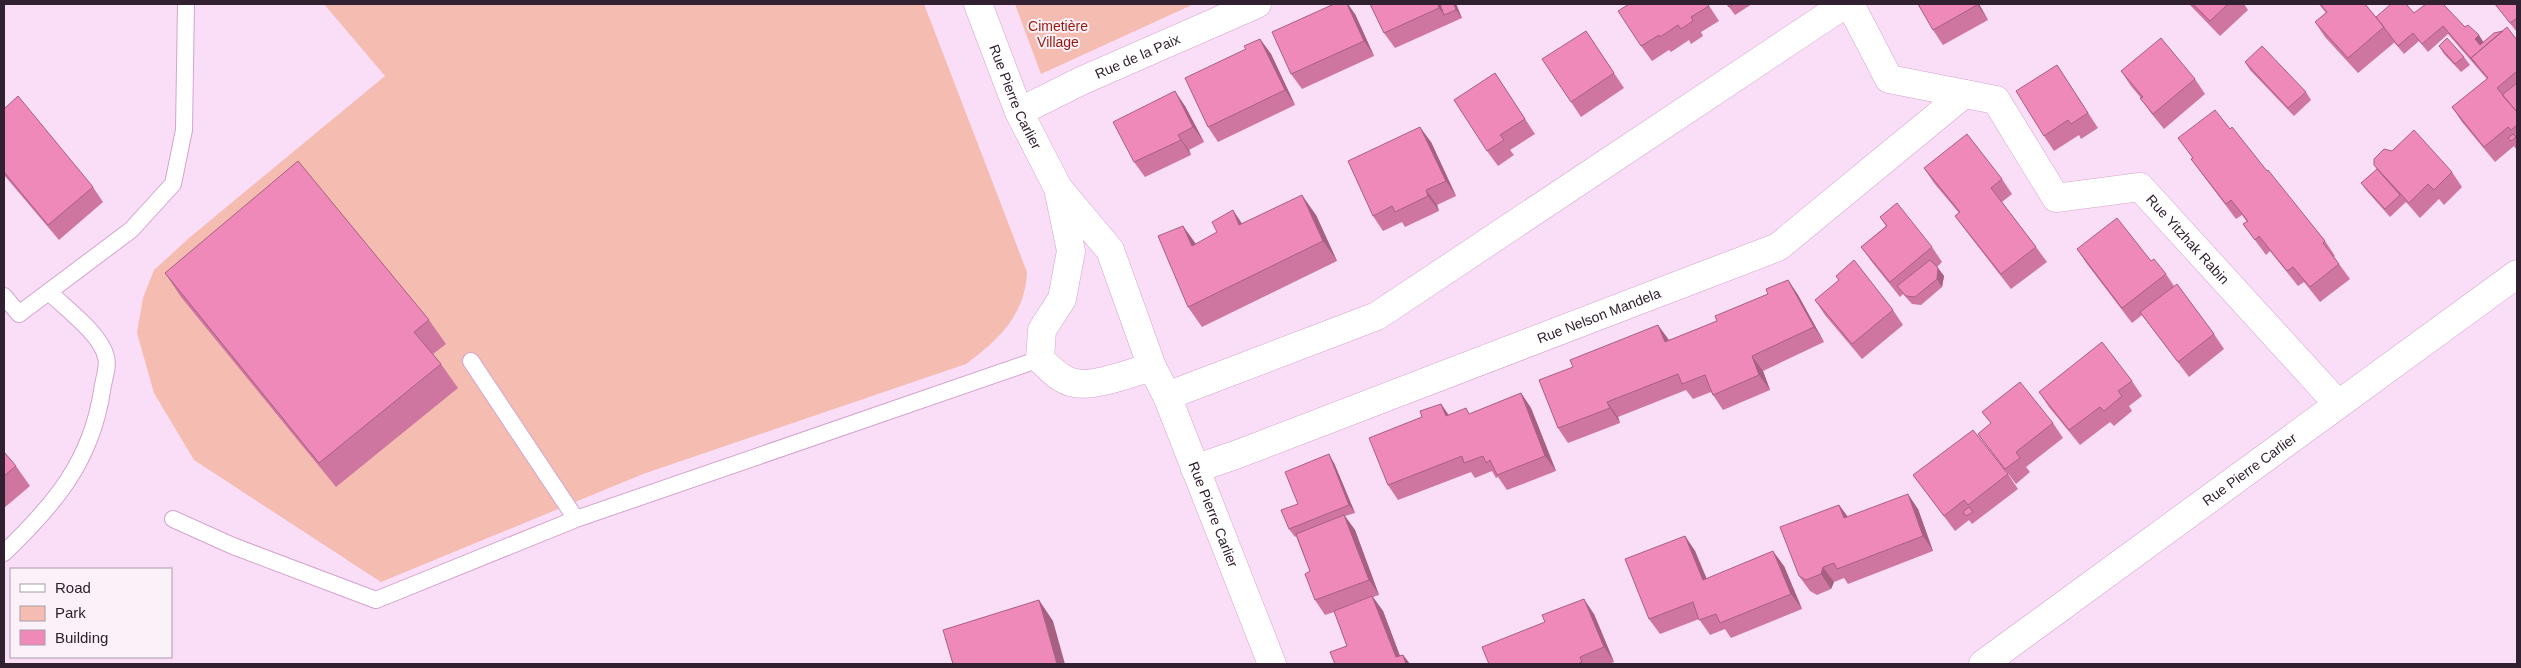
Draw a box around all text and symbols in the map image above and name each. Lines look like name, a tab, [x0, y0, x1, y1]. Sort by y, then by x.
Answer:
park label: Cimetière Village	[1028, 18, 1088, 50]
street label: Rue de la Paix	[1093, 31, 1182, 82]
street label: Rue Pierre Carlier	[986, 42, 1045, 152]
street label: Rue Yitzhak Rabin	[2143, 191, 2232, 287]
street label: Rue Nelson Mandela	[1535, 285, 1663, 347]
street label: Rue Pierre Carlier	[2199, 430, 2300, 509]
street label: Rue Pierre Carlier	[1185, 459, 1241, 570]
legend	[10, 568, 172, 658]
text: Road	[55, 579, 91, 596]
text: Park	[55, 604, 86, 621]
text: Building	[55, 629, 108, 646]

